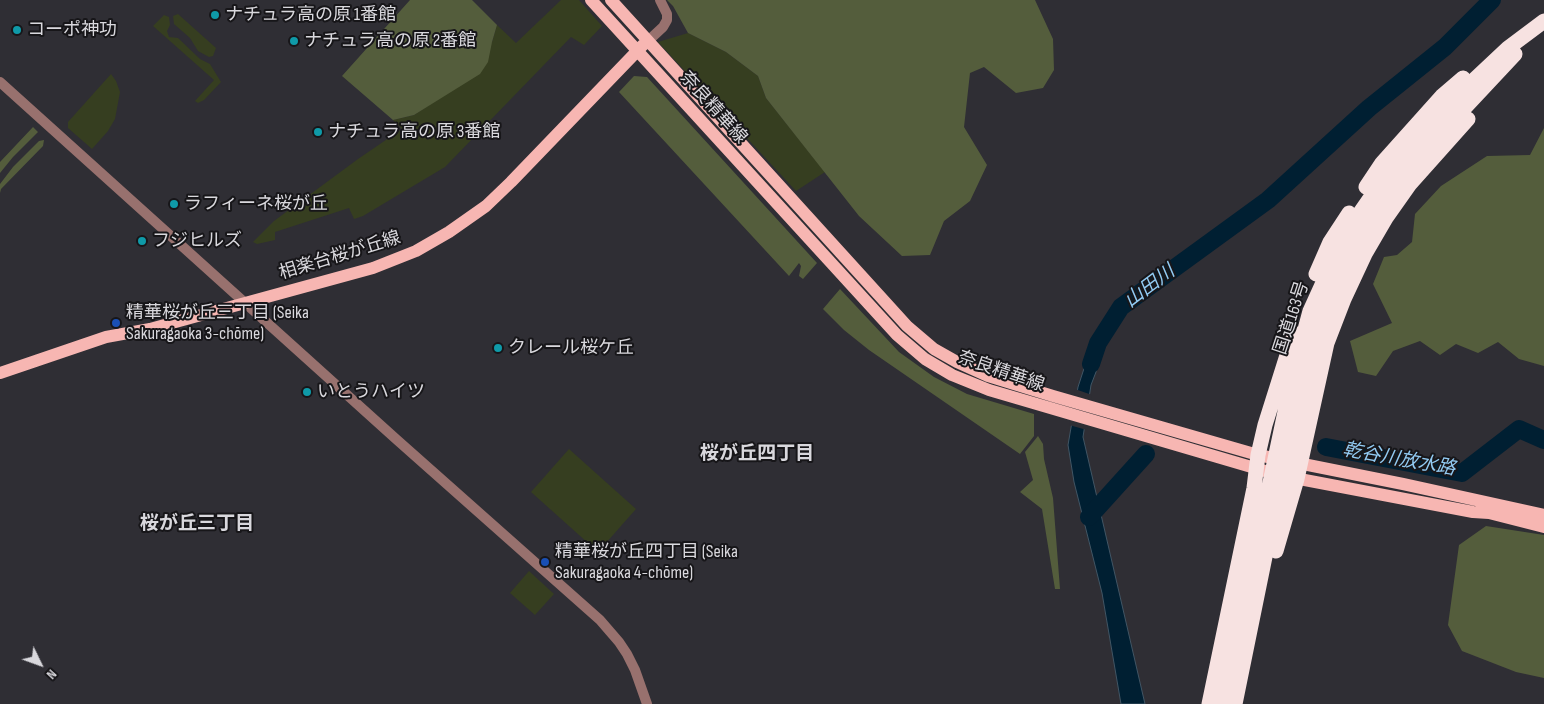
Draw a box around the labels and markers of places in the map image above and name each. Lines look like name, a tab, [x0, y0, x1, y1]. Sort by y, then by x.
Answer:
place label: ナチュラ高の原 1番館	[225, 4, 396, 26]
marker: ナチュラ高の原 1番館	[209, 9, 221, 21]
place label: コーポ神功	[27, 19, 117, 41]
marker: コーポ神功	[11, 24, 23, 36]
place label: ナチュラ高の原 2番館	[304, 30, 476, 52]
marker: ナチュラ高の原 2番館	[288, 35, 300, 47]
place label: ナチュラ高の原 3番館	[328, 121, 500, 143]
marker: ナチュラ高の原 3番館	[312, 126, 324, 138]
place label: ラフィーネ桜が丘	[184, 193, 328, 215]
marker: ラフィーネ桜が丘	[168, 198, 180, 210]
place label: フジヒルズ	[152, 230, 242, 252]
marker: フジヒルズ	[136, 235, 148, 247]
place label: 精華桜が丘三丁目 (Seika Sakuragaoka 3-chōme)	[126, 302, 309, 344]
marker: 精華桜が丘三丁目 (Seika Sakuragaoka 3-chōme)	[110, 317, 122, 329]
place label: クレール桜ケ丘	[508, 337, 634, 359]
marker: クレール桜ケ丘	[492, 342, 504, 354]
place label: いとうハイツ	[317, 381, 425, 403]
marker: いとうハイツ	[301, 386, 313, 398]
place label: 精華桜が丘四丁目 (Seika Sakuragaoka 4-chōme)	[555, 541, 738, 584]
marker: 精華桜が丘四丁目 (Seika Sakuragaoka 4-chōme)	[539, 556, 551, 568]

